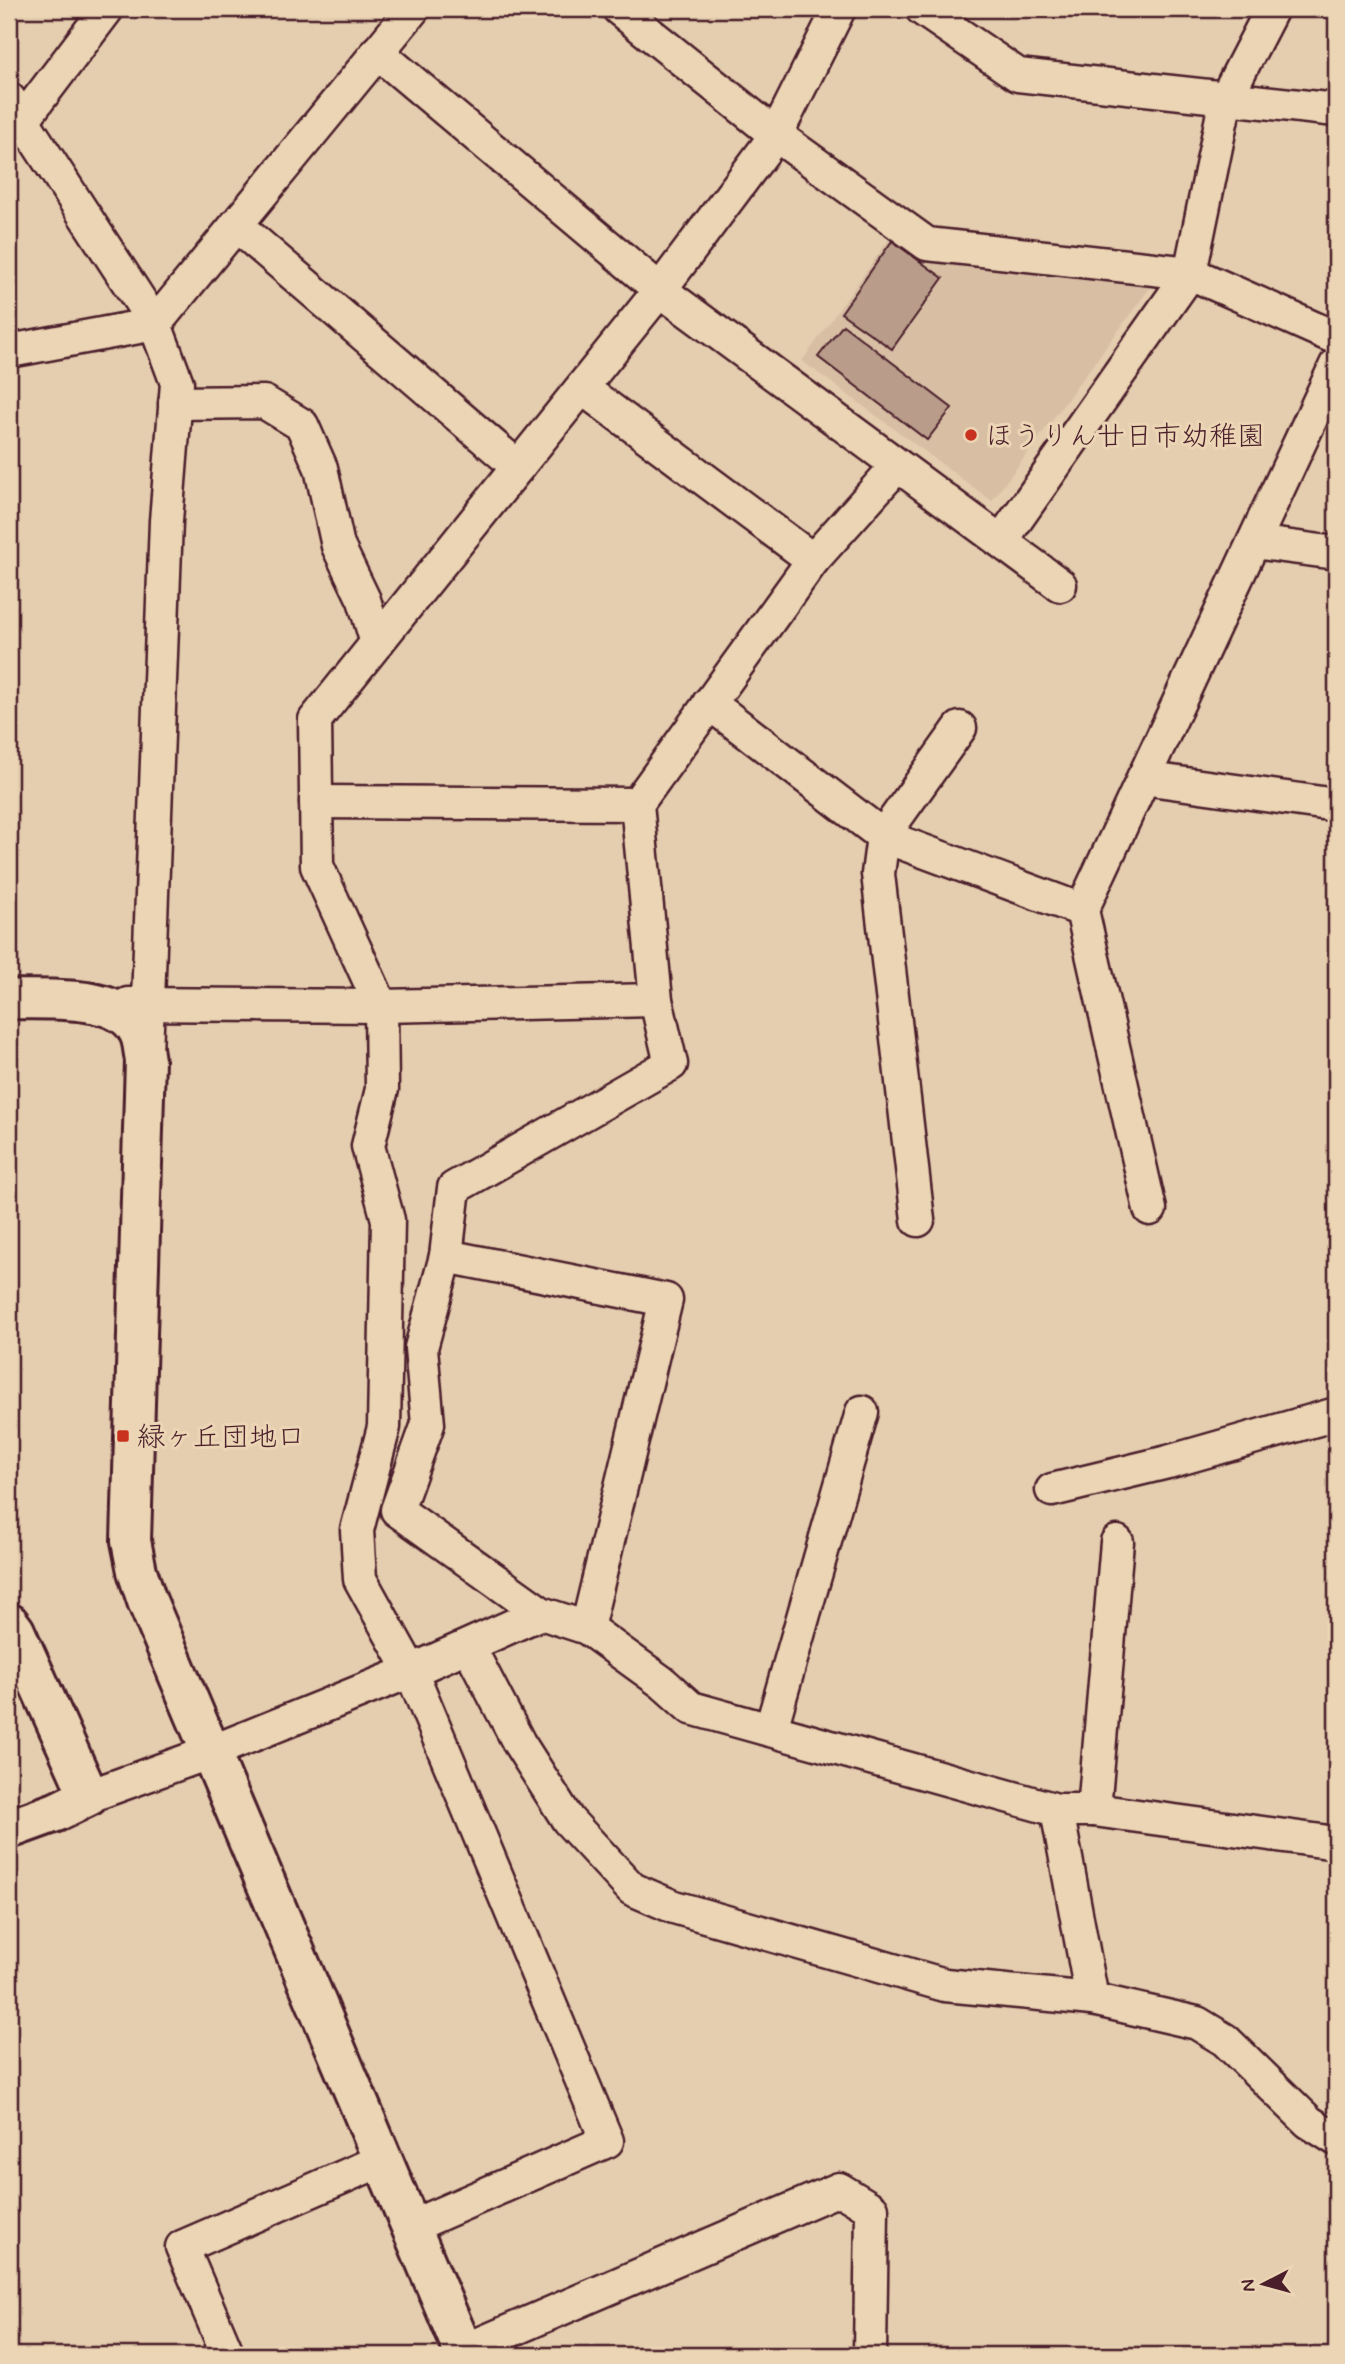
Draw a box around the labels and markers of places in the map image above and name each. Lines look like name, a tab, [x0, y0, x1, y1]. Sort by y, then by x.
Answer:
place label: ほうりん廿日市幼稚園	[985, 419, 1265, 456]
marker: ほうりん廿日市幼稚園	[963, 427, 979, 443]
place label: 緑ヶ丘団地口	[137, 1420, 305, 1457]
marker: 緑ヶ丘団地口	[115, 1428, 131, 1444]

